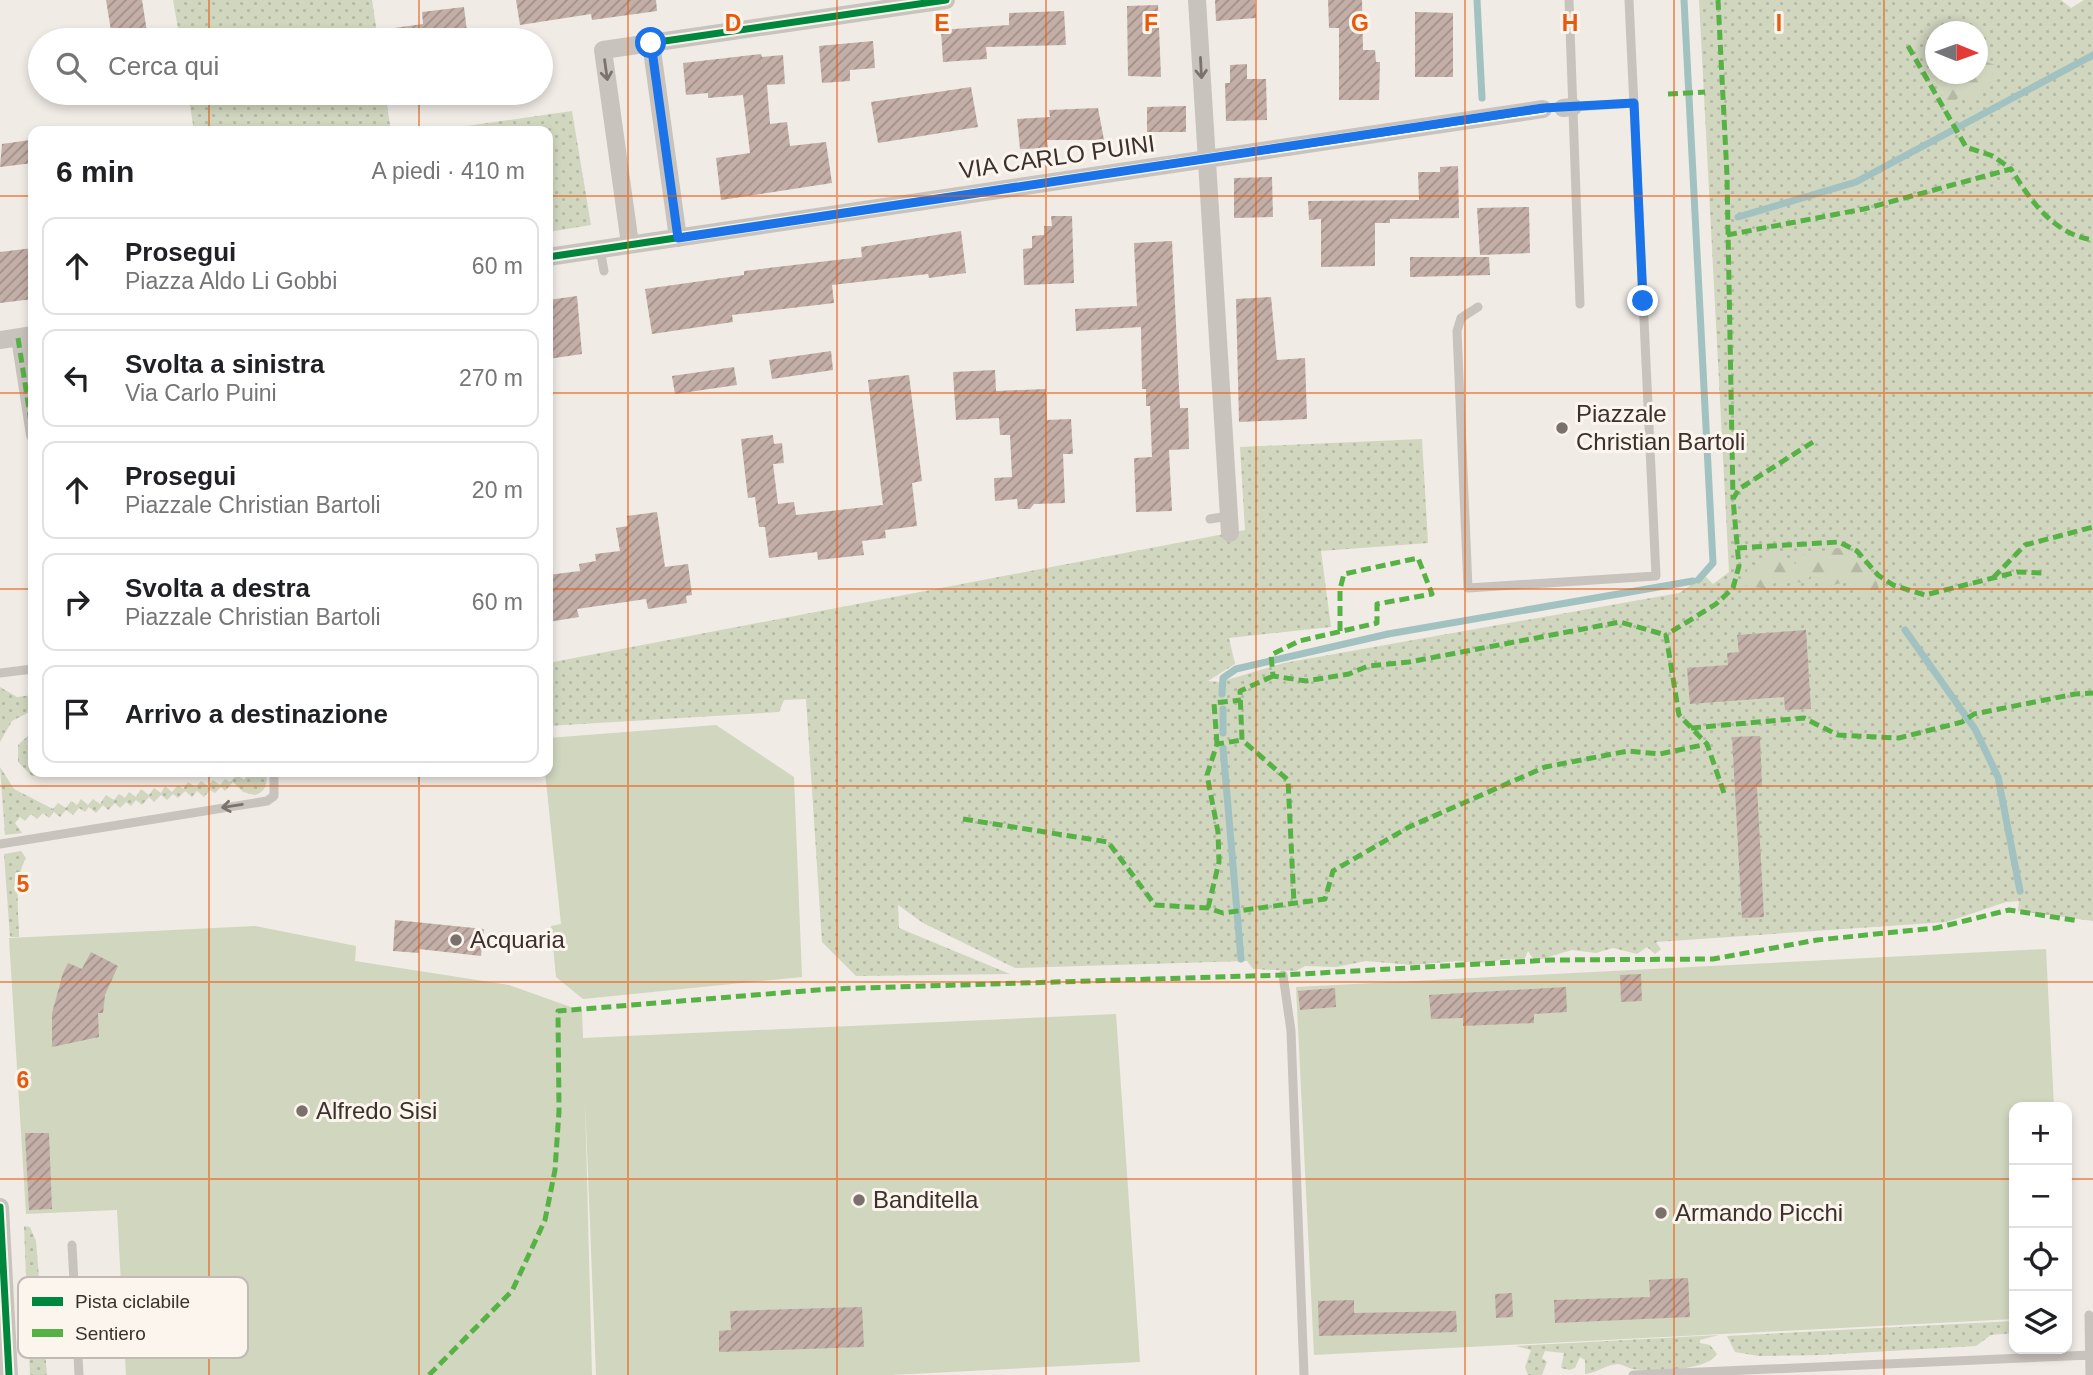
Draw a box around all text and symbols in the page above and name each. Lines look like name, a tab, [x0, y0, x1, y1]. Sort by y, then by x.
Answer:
text: D	[725, 10, 741, 36]
text: E	[934, 10, 950, 36]
text: F	[1144, 10, 1158, 36]
text: G	[1351, 10, 1369, 36]
text: H	[1562, 10, 1578, 36]
text: I	[1776, 10, 1782, 36]
north arrow	[1925, 21, 1988, 84]
route start	[635, 27, 666, 58]
search box	[28, 28, 553, 105]
icon: search	[52, 48, 90, 86]
text: Cerca qui	[108, 51, 219, 81]
one-way arrow	[1195, 56, 1208, 79]
one-way arrow	[600, 58, 613, 81]
street label: VIA CARLO PUINI	[957, 129, 1157, 184]
text: 6 min	[56, 155, 134, 188]
text: A piedi · 410 m	[372, 158, 525, 184]
text: Prosegui	[125, 237, 236, 267]
icon: ahead	[58, 247, 96, 285]
text: 60 m	[472, 253, 523, 279]
text: Piazza Aldo Li Gobbi	[125, 268, 337, 294]
route end	[1627, 285, 1658, 316]
text: Svolta a sinistra	[125, 349, 324, 379]
icon: left	[58, 359, 96, 397]
text: 270 m	[459, 365, 523, 391]
text: Via Carlo Puini	[125, 380, 277, 406]
place label: Piazzale Christian Bartoli	[1576, 400, 1745, 455]
marker: Piazzale Christian Bartoli	[1554, 420, 1570, 436]
text: Prosegui	[125, 461, 236, 491]
icon: ahead	[58, 471, 96, 509]
text: 20 m	[472, 477, 523, 503]
text: Piazzale Christian Bartoli	[125, 492, 381, 518]
text: Svolta a destra	[125, 573, 310, 603]
icon: right	[58, 583, 96, 621]
text: 60 m	[472, 589, 523, 615]
text: Piazzale Christian Bartoli	[125, 604, 381, 630]
icon: arrive	[58, 695, 96, 733]
text: Arrivo a destinazione	[125, 699, 388, 729]
one-way arrow	[222, 800, 244, 813]
text: 5	[17, 871, 30, 897]
place label: Acquaria	[470, 926, 565, 953]
marker: Acquaria	[448, 932, 464, 948]
text: 6	[17, 1067, 29, 1093]
place label: Alfredo Sisi	[316, 1097, 437, 1124]
map controls	[2009, 1102, 2072, 1354]
button: +	[2009, 1102, 2072, 1165]
marker: Alfredo Sisi	[294, 1103, 310, 1119]
button: −	[2009, 1165, 2072, 1228]
place label: Banditella	[873, 1186, 979, 1213]
marker: Banditella	[851, 1192, 867, 1208]
place label: Armando Picchi	[1675, 1199, 1843, 1226]
marker: Armando Picchi	[1653, 1205, 1669, 1221]
button: locate	[2009, 1228, 2072, 1291]
legend	[18, 1277, 248, 1358]
text: Pista ciclabile	[75, 1291, 190, 1312]
button: layers	[2009, 1291, 2072, 1354]
text: Sentiero	[75, 1323, 146, 1344]

